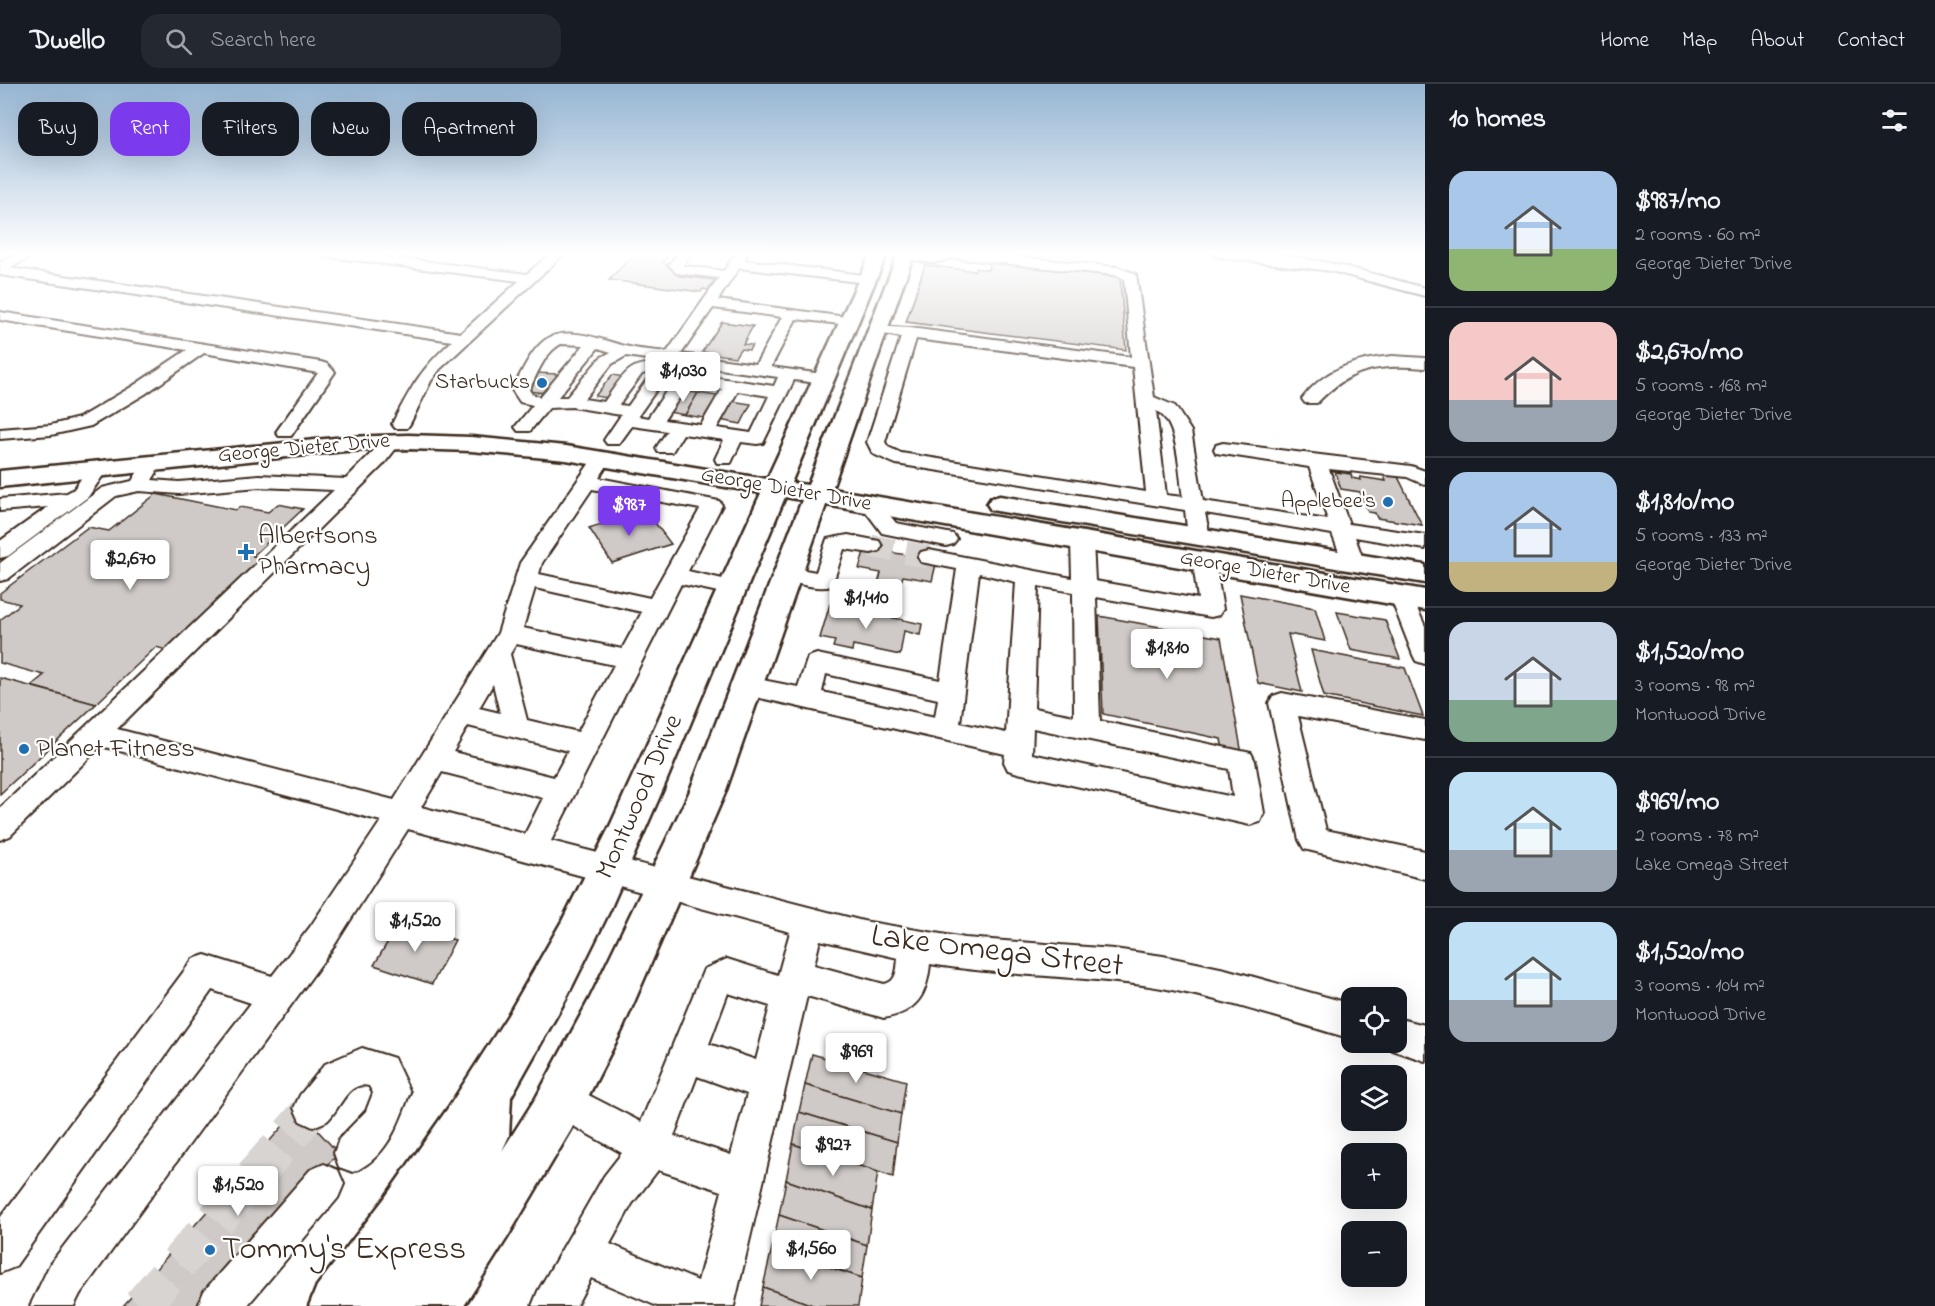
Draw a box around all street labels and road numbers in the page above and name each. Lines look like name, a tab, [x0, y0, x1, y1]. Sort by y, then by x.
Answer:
street label: George Dieter Drive	[217, 426, 392, 473]
street label: George Dieter Drive	[698, 459, 874, 522]
street label: George Dieter Drive	[1177, 542, 1353, 605]
street label: Montwood Drive	[586, 708, 694, 886]
street label: Lake Omega Street	[868, 913, 1126, 991]

